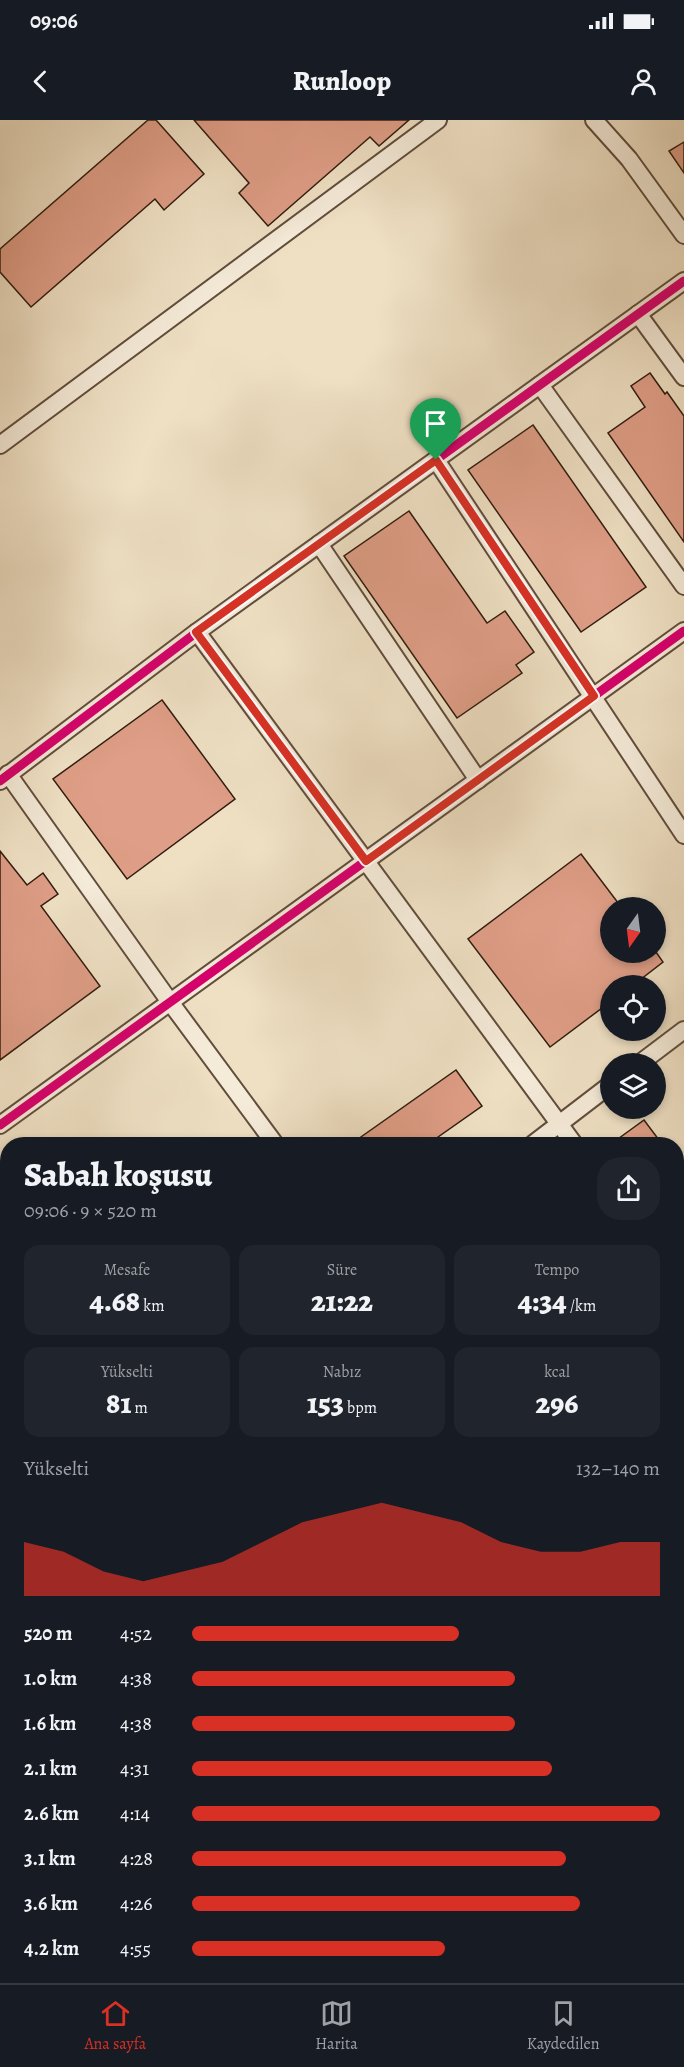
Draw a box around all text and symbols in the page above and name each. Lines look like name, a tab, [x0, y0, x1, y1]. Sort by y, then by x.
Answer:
text: 09:06	[30, 6, 78, 36]
text: Runloop	[293, 63, 391, 99]
icon: back	[24, 65, 57, 98]
icon: person	[627, 65, 660, 98]
pin	[410, 398, 461, 460]
icon: arrive	[419, 407, 452, 440]
north arrow	[600, 897, 666, 963]
map controls	[600, 897, 666, 1119]
button: locate	[600, 975, 666, 1041]
button: layers	[600, 1053, 666, 1119]
text: Sabah koşusu	[24, 1152, 212, 1197]
button: share	[597, 1157, 660, 1220]
text: 09:06 · 9 × 520 m	[24, 1197, 157, 1224]
text: Mesafe	[104, 1259, 150, 1281]
text: Süre	[327, 1259, 357, 1281]
text: Tempo	[535, 1259, 579, 1281]
text: 4.68	[90, 1281, 140, 1321]
text: 21:22	[311, 1281, 373, 1321]
text: 4:34	[518, 1281, 567, 1321]
text: km	[140, 1295, 164, 1317]
text: /km	[567, 1295, 596, 1317]
text: Yükselti	[101, 1361, 153, 1383]
text: Nabız	[323, 1361, 361, 1383]
text: kcal	[544, 1361, 570, 1383]
text: 81	[106, 1383, 131, 1423]
text: 153	[307, 1383, 344, 1423]
text: 296	[536, 1383, 578, 1423]
text: m	[131, 1397, 148, 1419]
text: bpm	[344, 1397, 377, 1419]
text: Yükselti	[24, 1455, 89, 1482]
text: 132–140 m	[576, 1455, 660, 1482]
text: 520 m	[24, 1620, 73, 1647]
text: 4:52	[120, 1620, 152, 1647]
text: 1.0 km	[24, 1665, 77, 1692]
text: 4:38	[120, 1665, 152, 1692]
text: 1.6 km	[24, 1710, 77, 1737]
text: 4:38	[120, 1710, 152, 1737]
text: 2.1 km	[24, 1755, 77, 1782]
text: 4:31	[120, 1755, 149, 1782]
text: 2.6 km	[24, 1800, 79, 1827]
text: 4:14	[120, 1800, 150, 1827]
text: 3.1 km	[24, 1845, 76, 1872]
text: 4:28	[120, 1845, 153, 1872]
text: 3.6 km	[24, 1890, 78, 1917]
text: 4:26	[120, 1890, 153, 1917]
text: 4.2 km	[24, 1935, 79, 1962]
text: 4:55	[120, 1935, 151, 1962]
tab: Ana sayfa	[85, 1997, 146, 2055]
tab: Harita	[315, 1997, 358, 2055]
tab: Kaydedilen	[527, 1997, 599, 2055]

